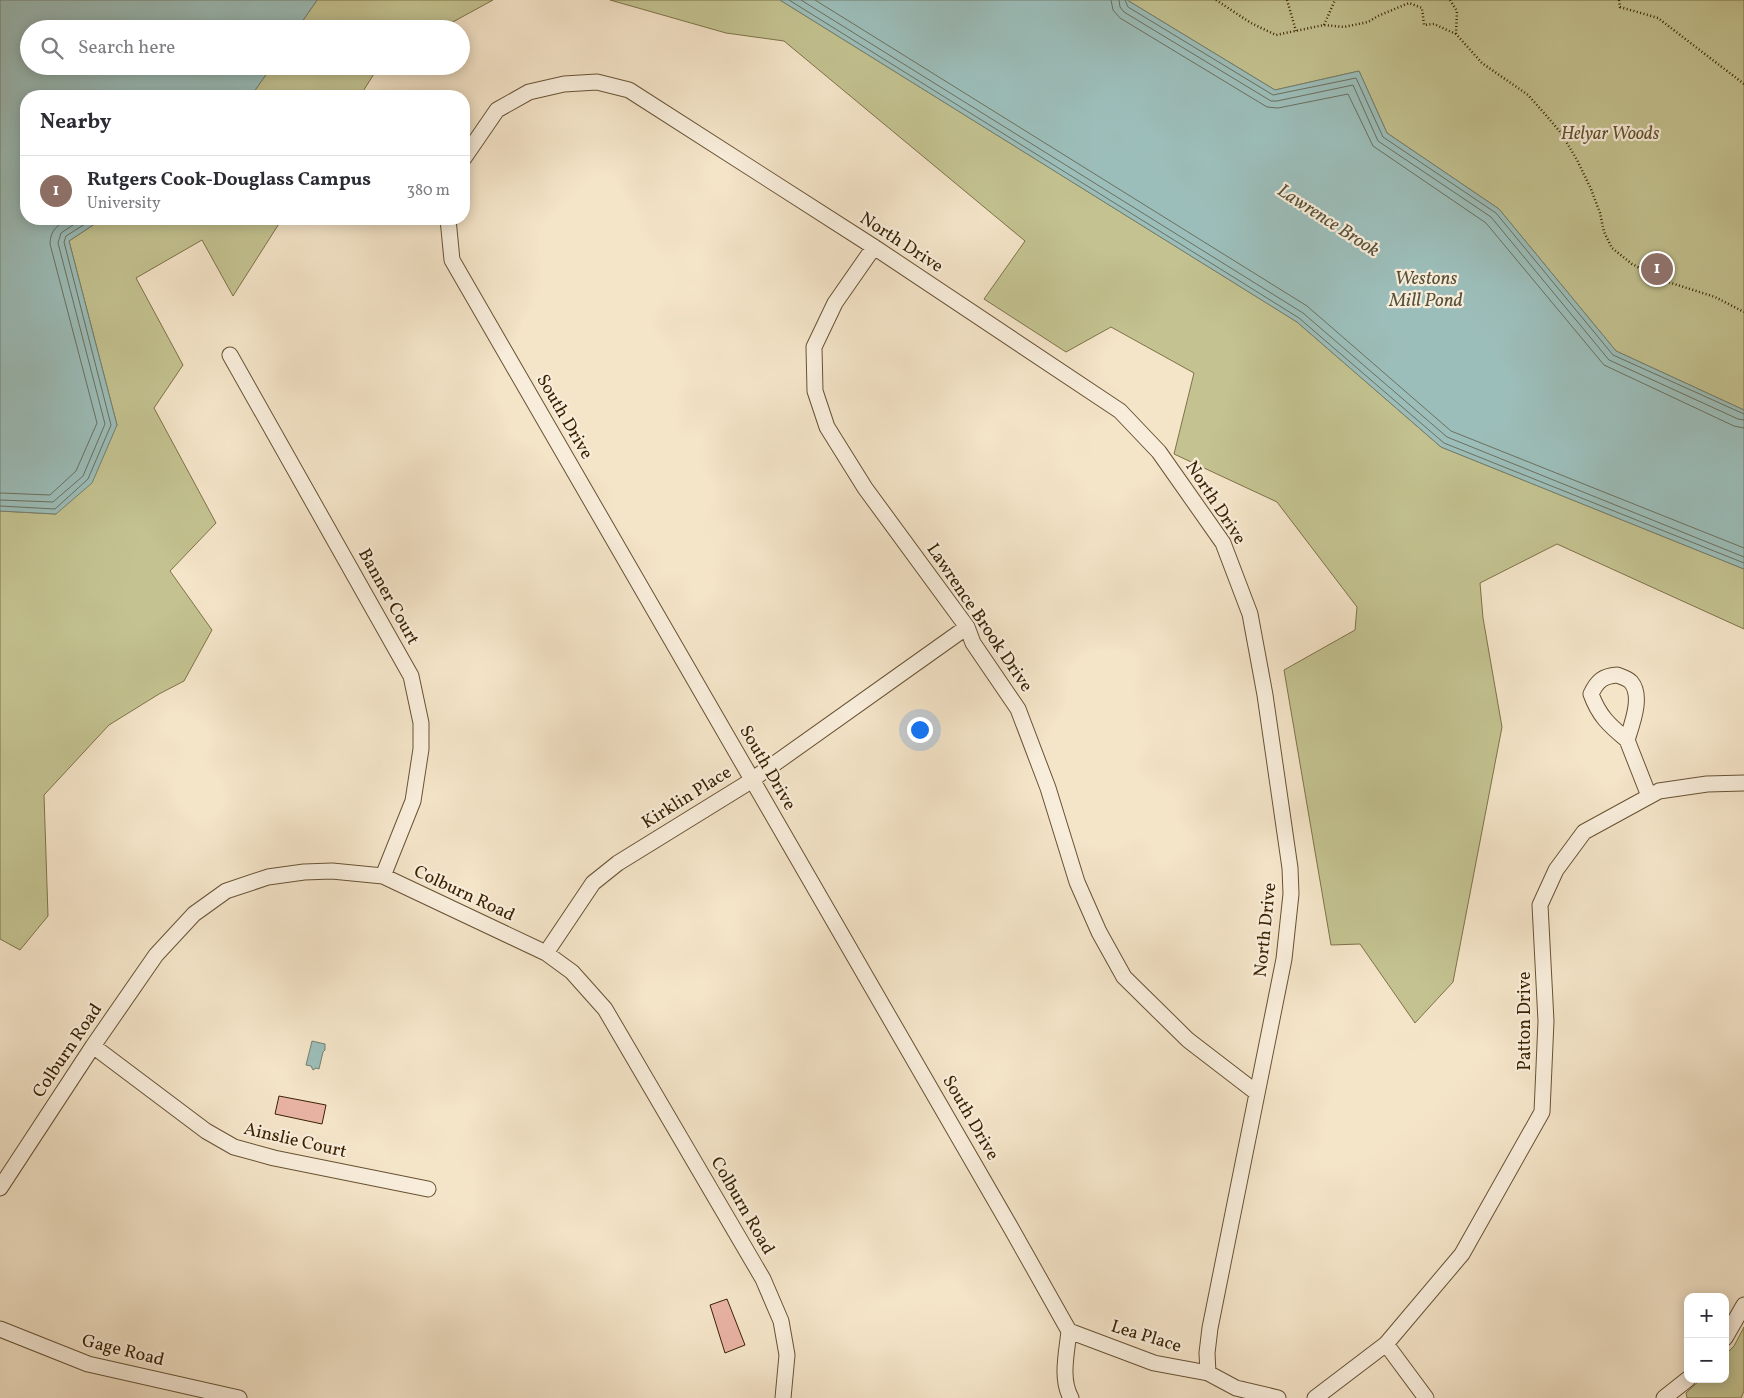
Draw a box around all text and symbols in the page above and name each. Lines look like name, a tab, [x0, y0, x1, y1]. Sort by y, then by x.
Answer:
search box	[20, 20, 470, 75]
icon: search	[38, 34, 66, 62]
text: Search here	[78, 35, 175, 61]
text: Nearby	[40, 108, 111, 137]
park label: Helyar Woods	[1561, 122, 1660, 147]
text: Rutgers Cook-Douglass Campus	[87, 167, 371, 193]
water label: Lawrence Brook	[1272, 178, 1384, 264]
text: 1	[53, 180, 59, 202]
text: 380 m	[407, 180, 450, 202]
text: University	[87, 193, 161, 215]
street label: North Drive	[854, 207, 948, 279]
pin: 1	[1641, 250, 1673, 288]
water label: Westons Mill Pond	[1388, 266, 1463, 314]
street label: South Drive	[530, 370, 598, 464]
street label: North Drive	[1179, 456, 1251, 550]
street label: Lawrence Brook Drive	[920, 539, 1038, 697]
street label: Banner Court	[351, 544, 425, 650]
your location	[907, 717, 933, 743]
street label: South Drive	[733, 721, 801, 815]
street label: Kirklin Place	[637, 761, 737, 835]
street label: Colburn Road	[409, 860, 519, 928]
street label: North Drive	[1249, 881, 1283, 979]
street label: Patton Drive	[1513, 971, 1538, 1071]
street label: Colburn Road	[27, 999, 109, 1103]
street label: South Drive	[936, 1071, 1004, 1165]
street label: Ainslie Court	[241, 1117, 349, 1165]
street label: Colburn Road	[704, 1153, 780, 1259]
map controls	[1684, 1293, 1729, 1383]
button: +	[1684, 1293, 1729, 1338]
street label: Lea Place	[1108, 1314, 1184, 1360]
street label: Gage Road	[79, 1329, 167, 1373]
button: −	[1684, 1338, 1729, 1383]

